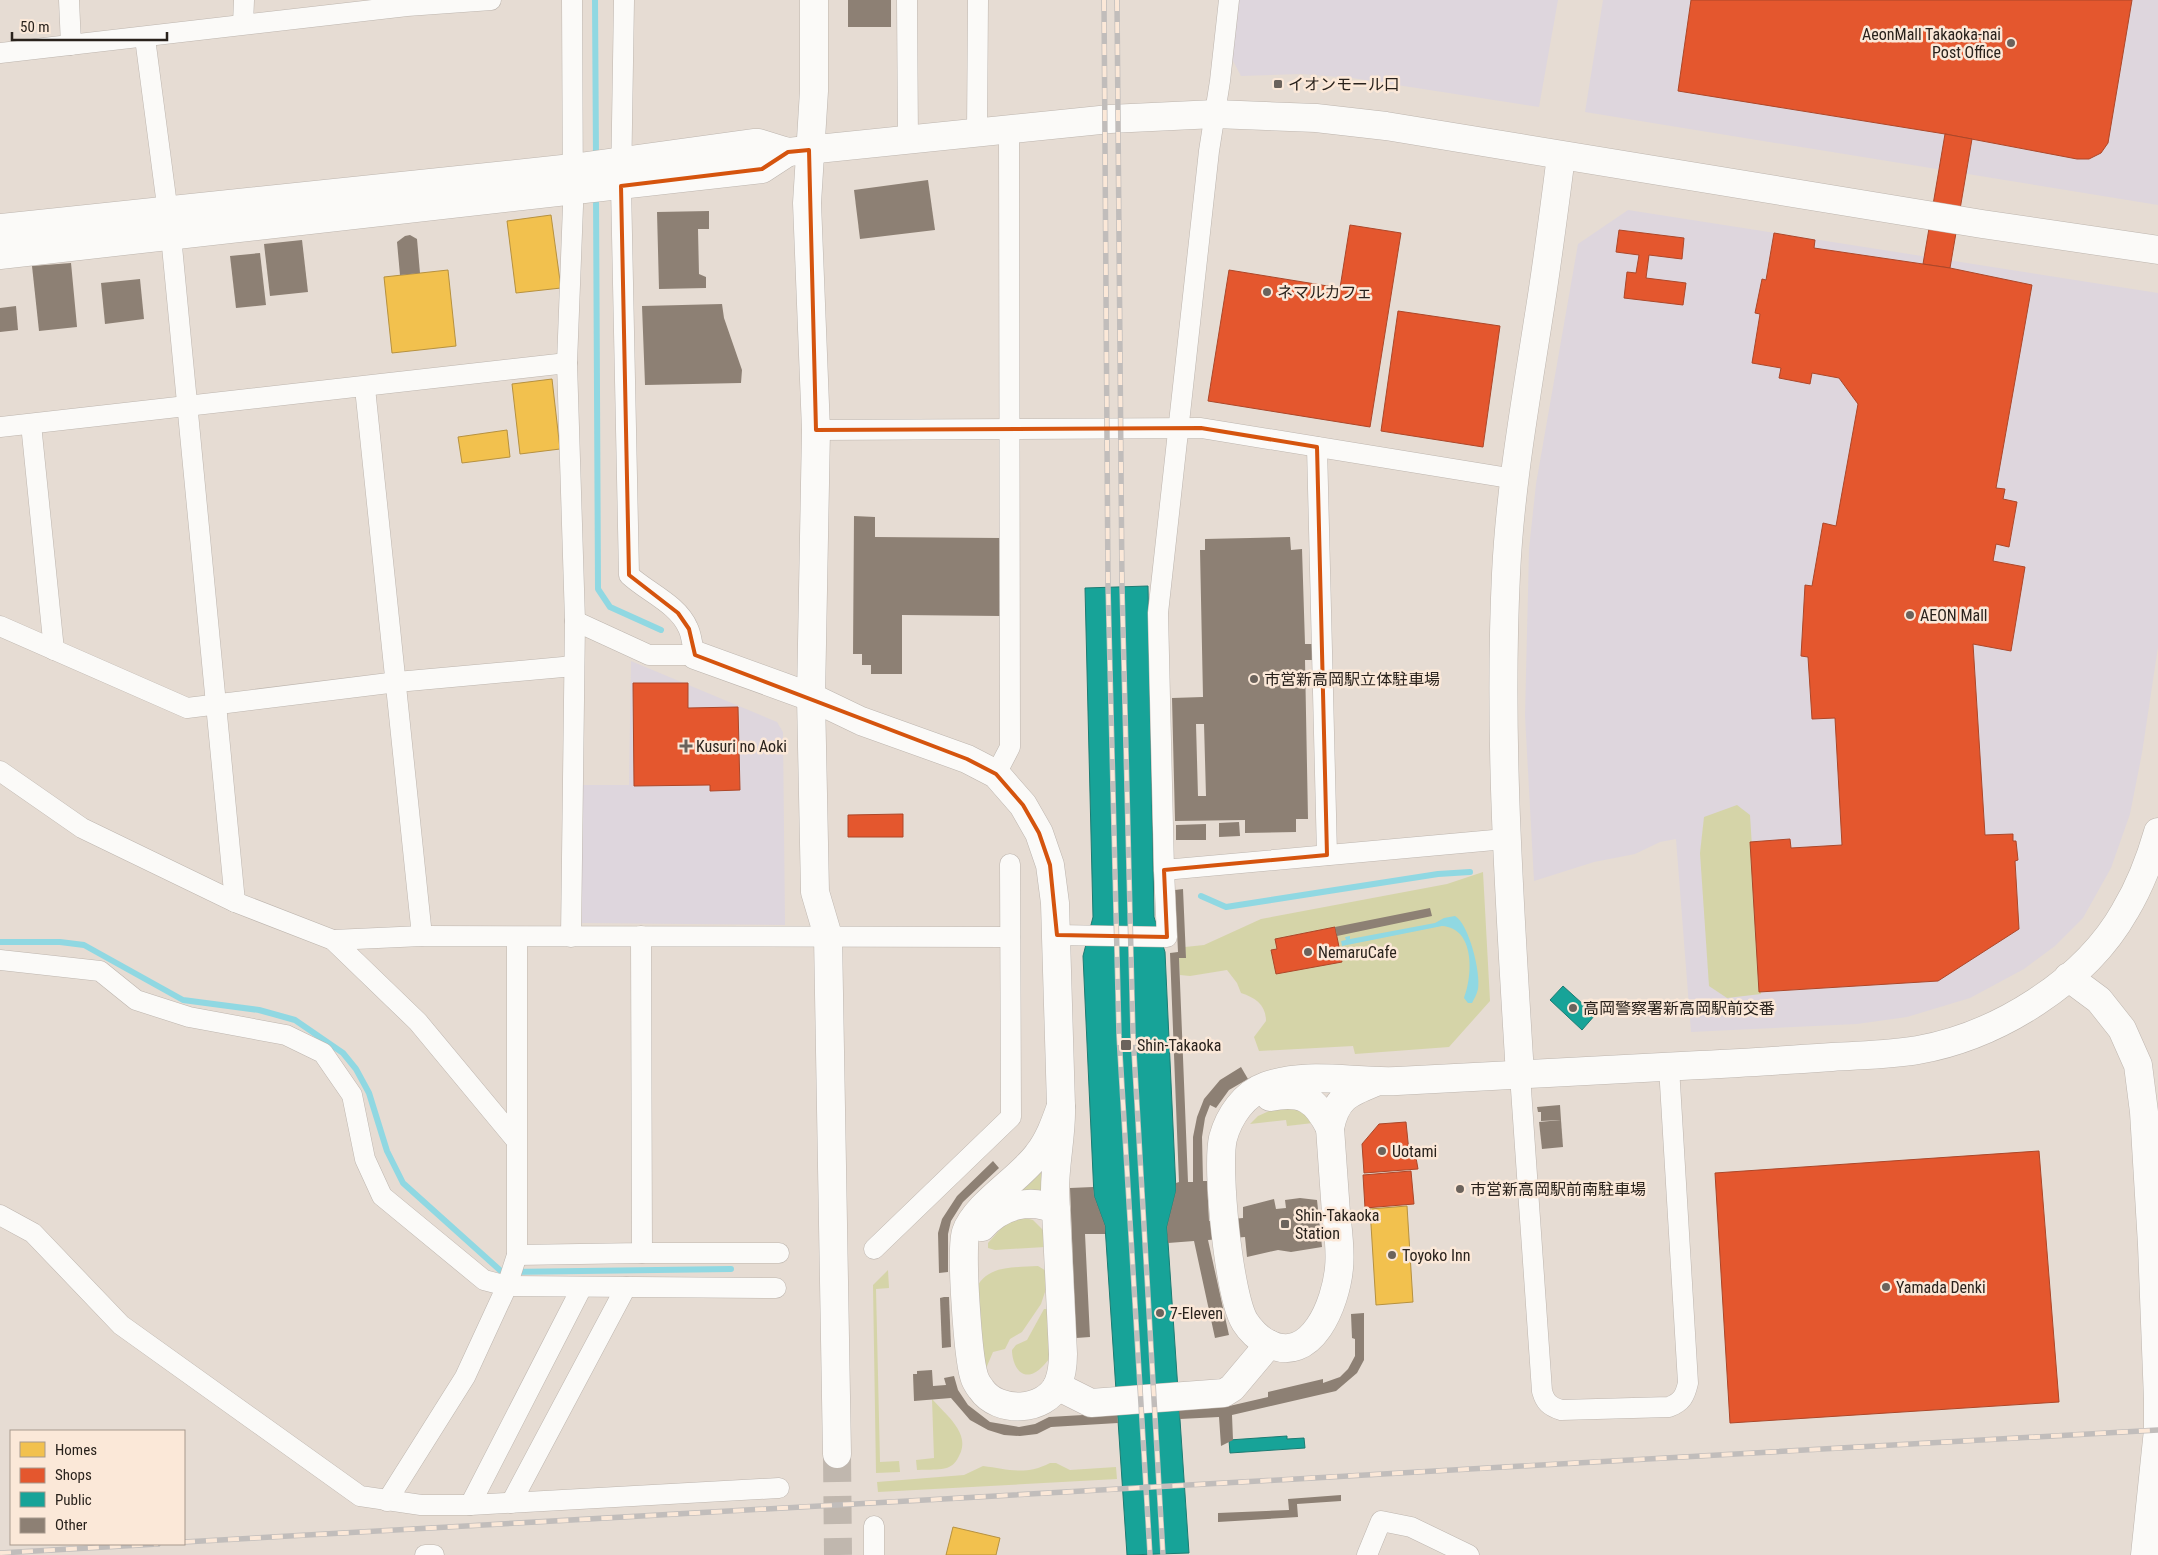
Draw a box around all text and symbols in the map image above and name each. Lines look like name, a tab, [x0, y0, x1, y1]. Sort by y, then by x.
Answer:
scale bar	[12, 10, 168, 42]
text: 50 m	[20, 18, 50, 36]
place label: AeonMall Takaoka-nai Post Office	[1862, 25, 2001, 62]
marker: AeonMall Takaoka-nai Post Office	[2005, 37, 2017, 49]
place label: イオンモール口	[1288, 75, 1400, 94]
marker: イオンモール口	[1272, 78, 1284, 90]
place label: ネマルカフェ	[1277, 283, 1373, 302]
marker: ネマルカフェ	[1261, 286, 1273, 298]
place label: AEON Mall	[1920, 606, 1987, 625]
marker: AEON Mall	[1904, 609, 1916, 621]
place label: 市営新高岡駅立体駐車場	[1264, 670, 1440, 689]
marker: 市営新高岡駅立体駐車場	[1248, 673, 1260, 685]
place label: Kusuri no Aoki	[696, 737, 787, 756]
marker: Kusuri no Aoki	[680, 740, 692, 752]
place label: NemaruCafe	[1318, 943, 1397, 962]
marker: NemaruCafe	[1302, 946, 1314, 958]
place label: 高岡警察署新高岡駅前交番	[1583, 999, 1775, 1018]
marker: 高岡警察署新高岡駅前交番	[1567, 1002, 1579, 1014]
place label: Shin-Takaoka	[1137, 1036, 1221, 1055]
marker: Shin-Takaoka	[1119, 1038, 1133, 1052]
place label: Uotami	[1392, 1142, 1437, 1161]
marker: Uotami	[1376, 1145, 1388, 1157]
place label: 市営新高岡駅前南駐車場	[1470, 1180, 1646, 1199]
marker: 市営新高岡駅前南駐車場	[1454, 1183, 1466, 1195]
place label: Shin-Takaoka Station	[1295, 1206, 1379, 1243]
marker: Shin-Takaoka Station	[1279, 1218, 1291, 1230]
place label: Toyoko Inn	[1402, 1246, 1470, 1265]
marker: Toyoko Inn	[1386, 1249, 1398, 1261]
place label: Yamada Denki	[1896, 1278, 1986, 1297]
marker: Yamada Denki	[1880, 1281, 1892, 1293]
place label: 7-Eleven	[1170, 1304, 1223, 1323]
marker: 7-Eleven	[1154, 1307, 1166, 1319]
legend	[10, 1430, 185, 1545]
text: Homes	[55, 1441, 97, 1459]
text: Shops	[55, 1466, 92, 1484]
text: Public	[55, 1491, 92, 1509]
text: Other	[55, 1516, 88, 1534]

